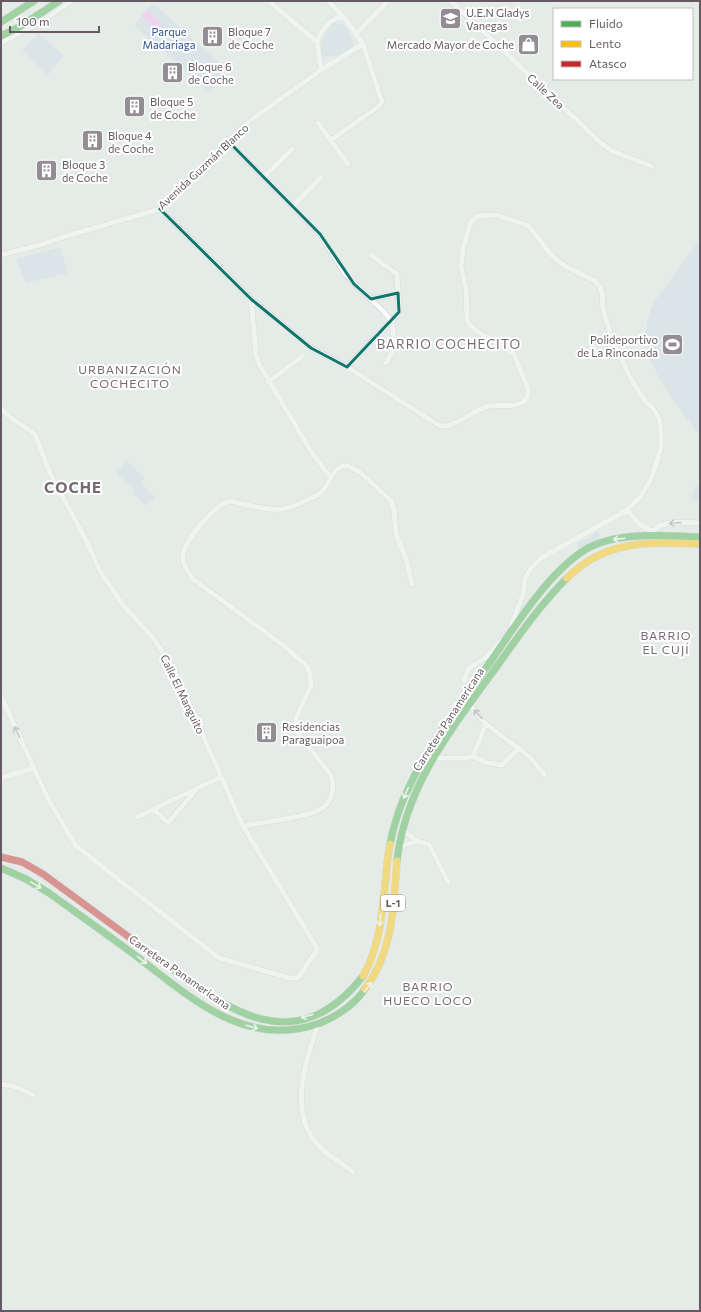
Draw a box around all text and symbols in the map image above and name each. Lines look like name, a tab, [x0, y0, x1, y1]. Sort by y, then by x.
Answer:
school or university icon: U.E.N Gladys Vanegas	[437, 5, 463, 31]
place label: U.E.N Gladys Vanegas	[466, 6, 530, 32]
scale bar	[10, 8, 99, 34]
legend	[553, 8, 693, 80]
text: 100 m	[16, 14, 50, 28]
text: Fluido	[589, 16, 623, 30]
building icon: Bloque 7 de Coche	[200, 24, 226, 50]
park label: Parque Madariaga	[143, 25, 195, 51]
place label: Bloque 7 de Coche	[228, 25, 274, 51]
shop icon: Mercado Mayor de Coche	[516, 31, 542, 57]
text: Lento	[589, 36, 621, 50]
place label: Mercado Mayor de Coche	[387, 38, 514, 51]
text: Atasco	[589, 56, 627, 70]
building icon: Bloque 6 de Coche	[159, 59, 185, 85]
place label: Bloque 6 de Coche	[188, 60, 234, 86]
street label: Calle Zea	[525, 71, 567, 111]
building icon: Bloque 5 de Coche	[121, 94, 147, 120]
place label: Bloque 5 de Coche	[150, 95, 196, 121]
street label: Avenida Guzmán Blanco	[155, 120, 251, 211]
building icon: Bloque 4 de Coche	[80, 128, 106, 154]
place label: Bloque 4 de Coche	[108, 129, 154, 155]
building icon: Bloque 3 de Coche	[33, 157, 59, 183]
place label: Bloque 3 de Coche	[62, 158, 108, 184]
sports icon: Polideportivo de La Rinconada	[660, 332, 686, 358]
place label: Polideportivo de La Rinconada	[577, 333, 658, 359]
district label: BARRIO COCHECITO	[377, 336, 521, 352]
district label: URBANIZACIÓN COCHECITO	[78, 362, 182, 390]
district label: COCHE	[44, 478, 102, 496]
one-way arrow	[669, 519, 682, 527]
one-way arrow	[613, 536, 626, 543]
district label: BARRIO EL CUJÍ	[640, 628, 692, 657]
street label: Calle El Manguito	[158, 652, 208, 736]
street label: Carretera Panamericana	[410, 665, 486, 773]
one-way arrow	[473, 709, 483, 719]
building icon: Residencias Paraguaipoa	[254, 719, 280, 745]
place label: Residencias Paraguaipoa	[282, 720, 344, 746]
one-way arrow	[13, 727, 20, 739]
one-way arrow	[401, 787, 409, 799]
one-way arrow	[30, 881, 41, 889]
road number: L-1	[381, 895, 405, 911]
one-way arrow	[377, 913, 384, 926]
street label: Carretera Panamericana	[127, 932, 233, 1012]
one-way arrow	[136, 956, 147, 964]
district label: BARRIO HUECO LOCO	[383, 979, 473, 1007]
one-way arrow	[363, 982, 372, 993]
one-way arrow	[301, 1013, 314, 1021]
one-way arrow	[246, 1024, 259, 1031]

